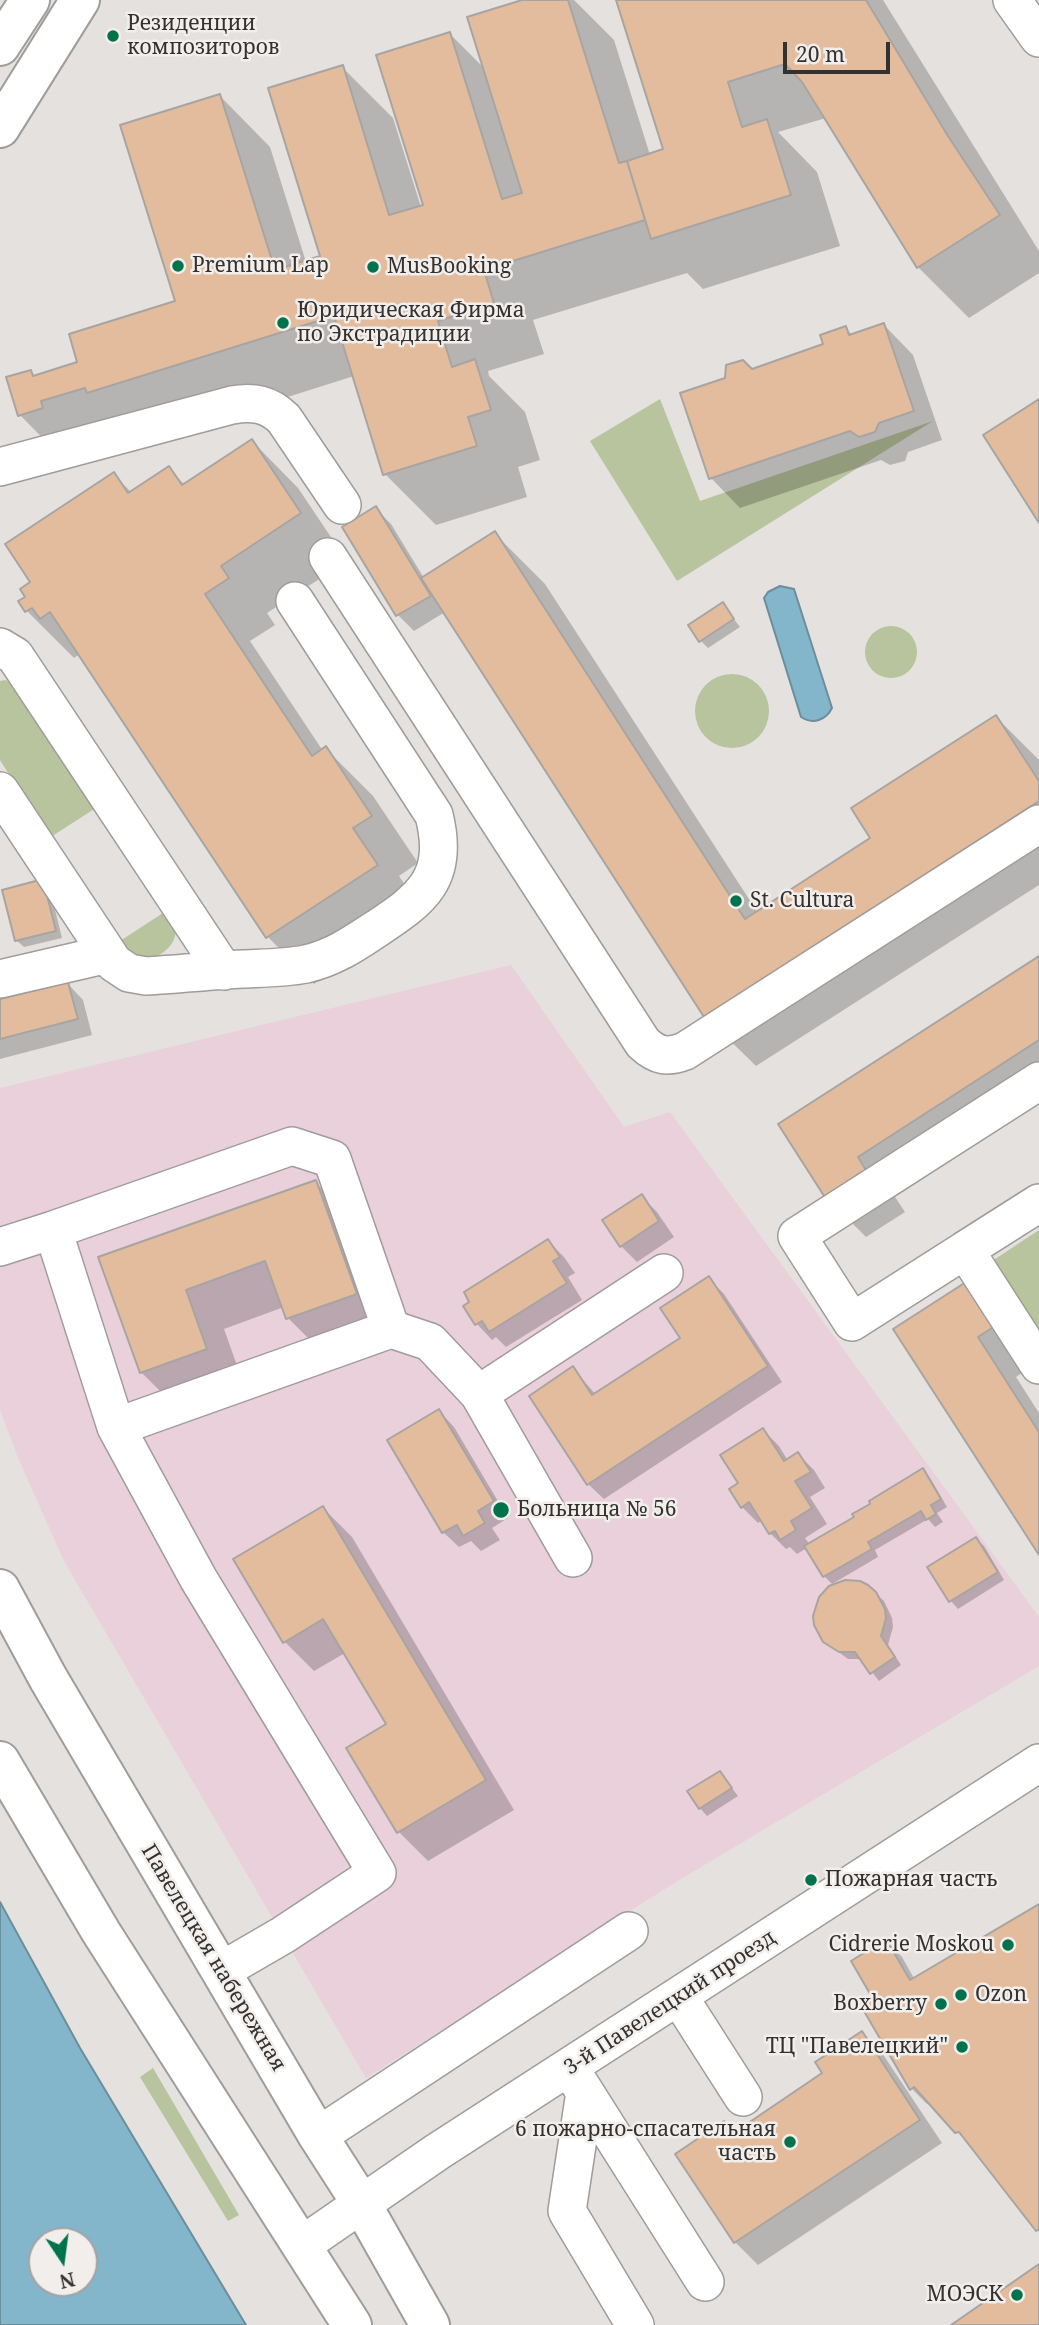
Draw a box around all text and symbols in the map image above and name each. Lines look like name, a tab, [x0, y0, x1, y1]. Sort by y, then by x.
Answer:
place label: Резиденции композиторов	[127, 11, 279, 61]
marker: Резиденции композиторов	[105, 28, 121, 44]
scale bar	[787, 28, 894, 72]
text: 20 m	[796, 40, 845, 68]
place label: Premium Lap	[192, 253, 329, 279]
place label: MusBooking	[387, 254, 511, 280]
marker: Premium Lap	[170, 258, 186, 274]
marker: MusBooking	[365, 259, 381, 275]
place label: Юридическая Фирма по Экстрадиции	[297, 298, 525, 348]
marker: Юридическая Фирма по Экстрадиции	[275, 315, 291, 331]
place label: St. Cultura	[750, 888, 854, 914]
marker: St. Cultura	[728, 893, 744, 909]
place label: Больница № 56	[517, 1497, 677, 1523]
marker: Больница № 56	[491, 1500, 511, 1520]
street label: Павелецкая набережная	[135, 1840, 291, 2076]
place label: Пожарная часть	[825, 1867, 997, 1893]
marker: Пожарная часть	[803, 1872, 819, 1888]
street label: 3-й Павелецкий проезд	[560, 1925, 780, 2081]
place label: Cidrerie Moskou	[828, 1932, 994, 1958]
marker: Cidrerie Moskou	[1000, 1937, 1016, 1953]
place label: Ozon	[975, 1982, 1027, 2008]
marker: Ozon	[953, 1987, 969, 2003]
place label: Boxberry	[833, 1991, 927, 2017]
marker: Boxberry	[933, 1996, 949, 2012]
place label: ТЦ "Павелецкий"	[766, 2034, 948, 2060]
marker: ТЦ "Павелецкий"	[954, 2039, 970, 2055]
place label: 6 пожарно-спасательная часть	[515, 2117, 776, 2167]
marker: 6 пожарно-спасательная часть	[782, 2134, 798, 2150]
north arrow	[28, 2227, 98, 2297]
text: N	[57, 2266, 78, 2295]
place label: МОЭСК	[927, 2282, 1003, 2308]
marker: МОЭСК	[1009, 2287, 1025, 2303]

